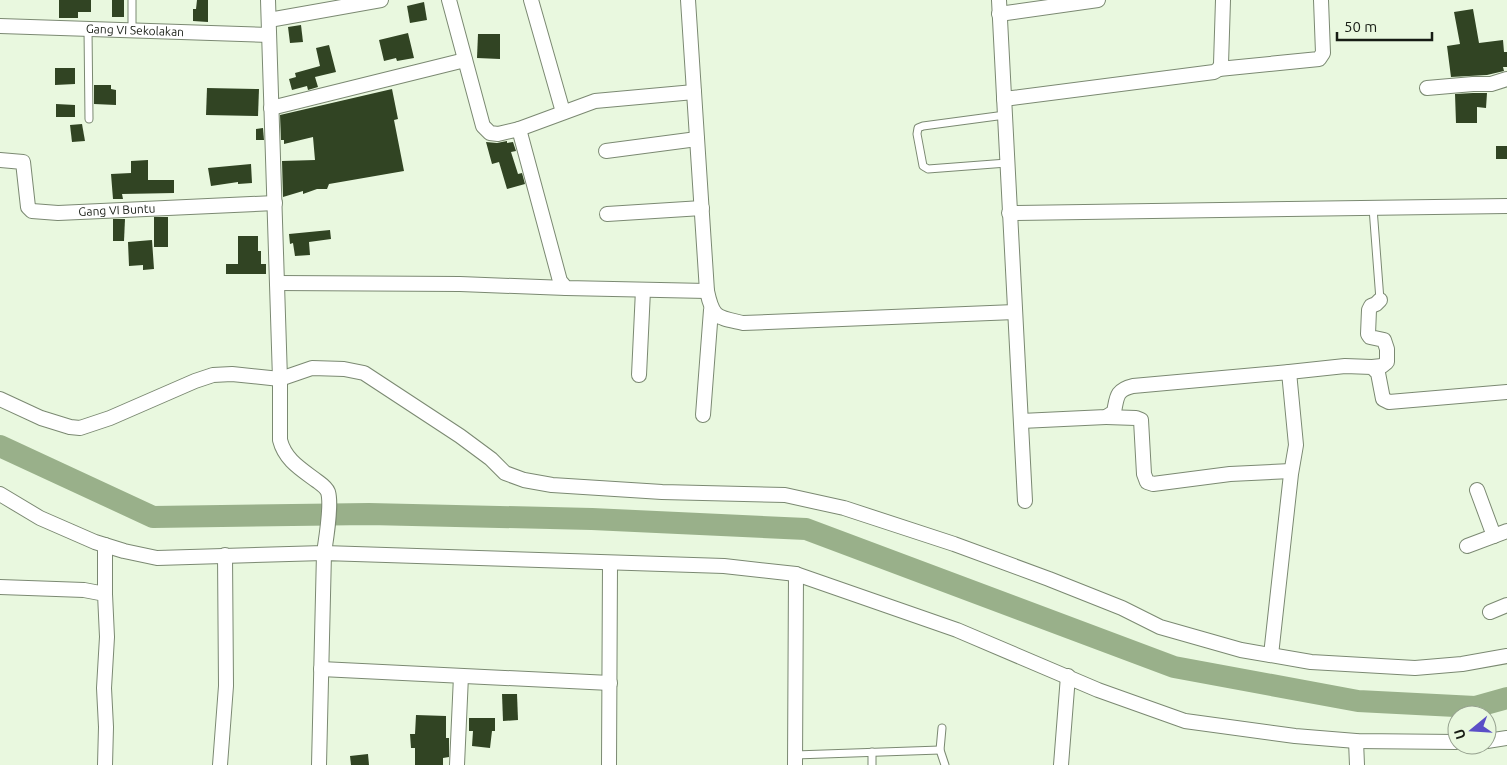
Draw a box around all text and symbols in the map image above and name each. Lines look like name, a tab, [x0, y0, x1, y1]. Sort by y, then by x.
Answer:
scale bar	[1337, 10, 1432, 42]
text: 50 m	[1344, 18, 1377, 35]
street label: Gang VI Sekolakan	[86, 22, 184, 38]
street label: Gang VI Buntu	[78, 202, 156, 218]
north arrow	[1447, 705, 1497, 755]
text: U	[1451, 727, 1469, 741]

